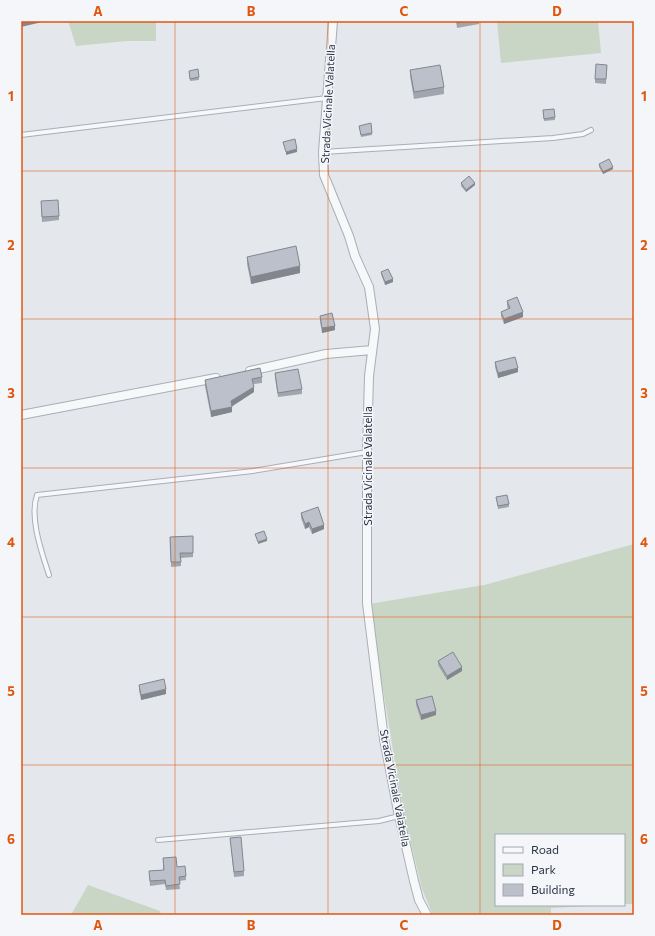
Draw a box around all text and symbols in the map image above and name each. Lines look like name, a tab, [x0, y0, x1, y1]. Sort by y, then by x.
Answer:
text: A	[93, 3, 103, 19]
text: B	[247, 3, 256, 19]
text: C	[400, 3, 409, 19]
text: D	[552, 3, 562, 19]
street label: Strada Vicinale Valatella	[318, 44, 337, 164]
text: 1	[8, 88, 14, 104]
text: 1	[641, 88, 647, 104]
text: 2	[7, 237, 15, 253]
text: 2	[640, 237, 648, 253]
text: 3	[7, 385, 15, 401]
text: 3	[640, 385, 648, 401]
street label: Strada Vicinale Valatella	[361, 406, 374, 526]
text: 4	[7, 534, 15, 550]
text: 4	[640, 534, 648, 550]
text: 5	[7, 683, 15, 699]
text: 5	[640, 683, 648, 699]
street label: Strada Vicinale Valatella	[378, 728, 413, 848]
text: 6	[7, 831, 15, 847]
text: 6	[640, 831, 648, 847]
legend	[495, 834, 625, 906]
text: Road	[531, 842, 559, 856]
text: Park	[531, 862, 557, 876]
text: Building	[531, 882, 575, 896]
text: A	[93, 917, 103, 933]
text: B	[247, 917, 256, 933]
text: C	[400, 917, 409, 933]
text: D	[552, 917, 562, 933]

